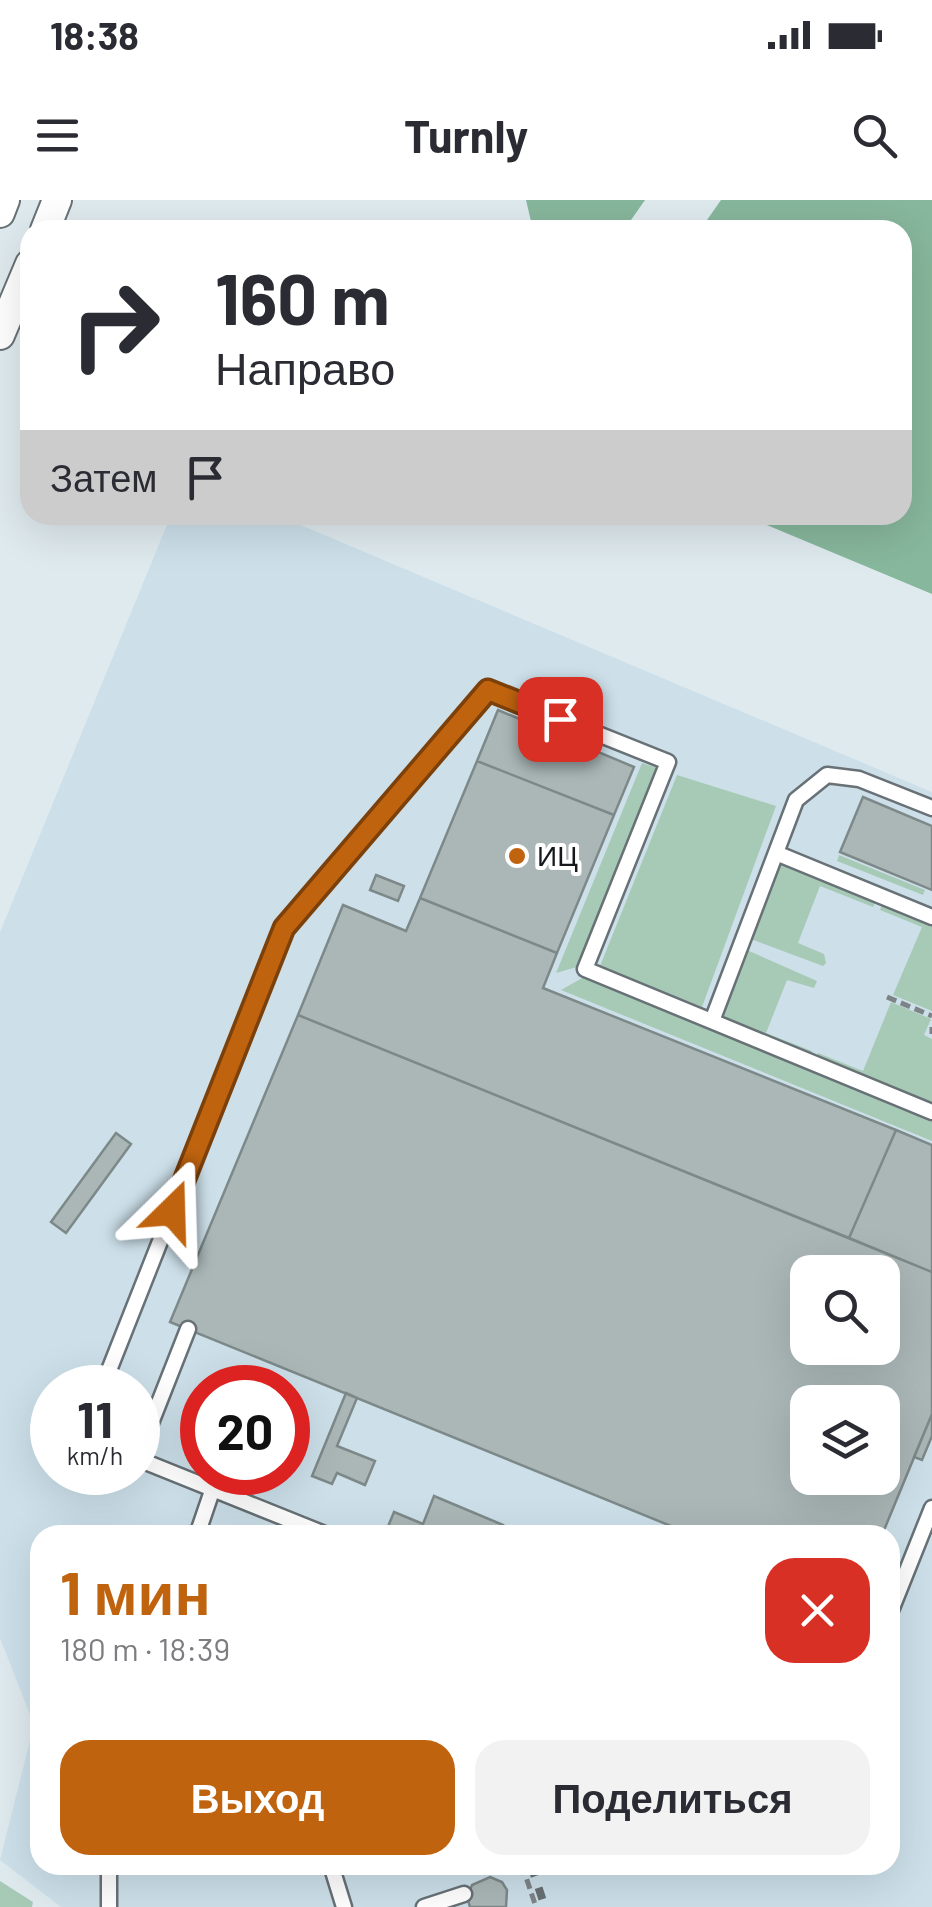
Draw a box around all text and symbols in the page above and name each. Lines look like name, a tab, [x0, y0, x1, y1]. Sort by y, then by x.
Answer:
text: 18:38	[50, 12, 139, 58]
icon: menu	[30, 108, 85, 163]
text: Turnly	[404, 108, 528, 162]
icon: search	[847, 108, 902, 163]
text: 160 m	[215, 255, 390, 339]
icon: right	[50, 260, 180, 390]
text: Направо	[215, 340, 395, 394]
icon: arrive	[178, 450, 233, 505]
text: Затем	[50, 454, 158, 500]
pin	[518, 677, 603, 762]
icon: arrive	[533, 692, 588, 747]
place label: ИЦ	[537, 838, 578, 872]
marker: ИЦ	[506, 845, 528, 867]
position arrow	[120, 1159, 224, 1263]
map controls	[790, 1255, 900, 1495]
button: search	[790, 1255, 900, 1365]
speed limit sign: 20	[180, 1365, 310, 1495]
button: layers	[790, 1385, 900, 1495]
text: 11	[77, 1388, 113, 1448]
text: km/h	[67, 1440, 123, 1470]
text: 1 мин	[60, 1555, 211, 1627]
button: close	[765, 1558, 870, 1663]
text: 180 m · 18:39	[60, 1629, 230, 1667]
button: Выход	[60, 1740, 455, 1855]
button: Поделиться	[475, 1740, 870, 1855]

